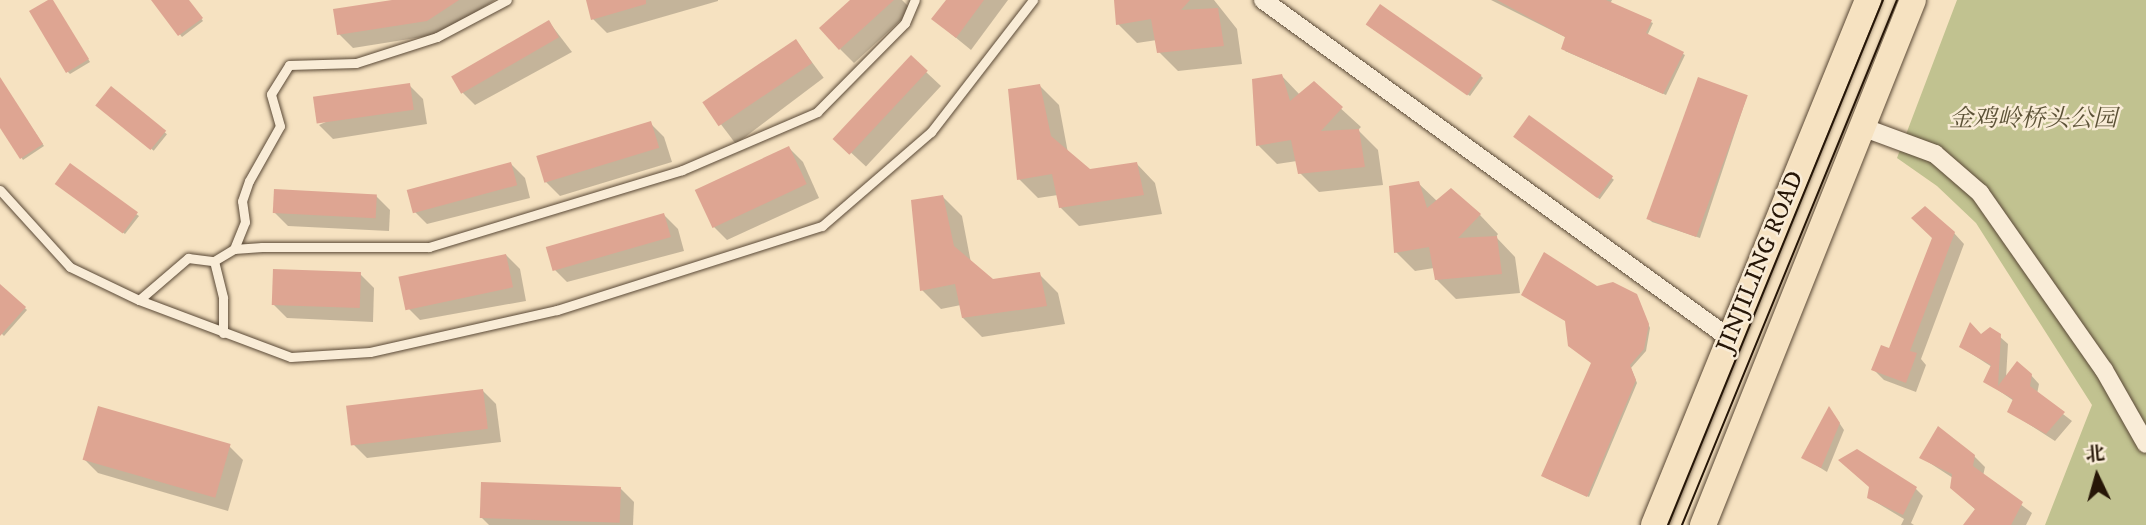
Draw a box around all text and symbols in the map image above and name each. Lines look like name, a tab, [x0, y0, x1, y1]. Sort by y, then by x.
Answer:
park label: 金鸡岭桥头公园	[1949, 106, 2117, 134]
street label: JINJILING ROAD	[1711, 167, 1811, 357]
north arrow	[2062, 441, 2132, 511]
text: 北	[2085, 442, 2106, 467]

